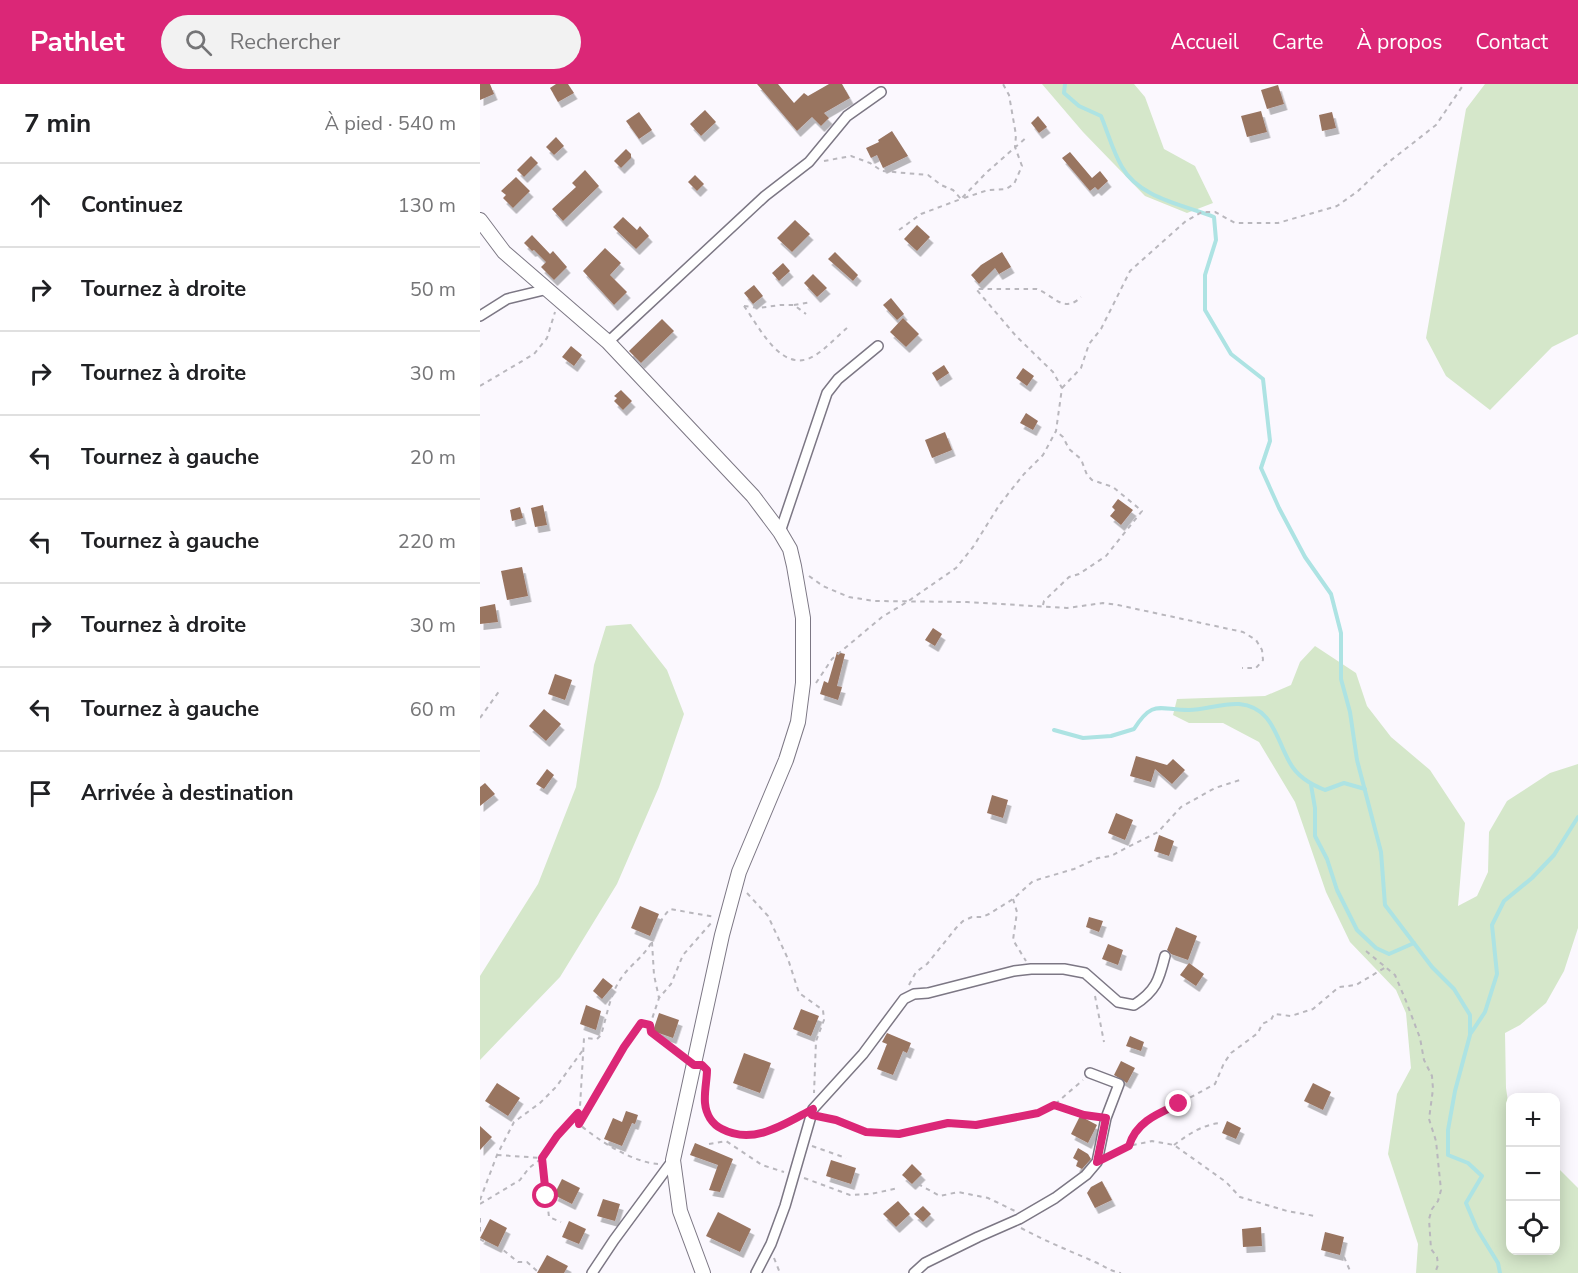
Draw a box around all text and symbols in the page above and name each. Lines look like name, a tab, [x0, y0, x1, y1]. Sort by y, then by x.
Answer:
search box	[161, 15, 581, 69]
text: Pathlet	[30, 23, 125, 61]
icon: search	[182, 26, 215, 59]
text: Rechercher	[230, 27, 340, 57]
text: Accueil	[1170, 28, 1239, 56]
text: Carte	[1272, 28, 1323, 56]
text: À propos	[1356, 28, 1442, 56]
text: Contact	[1475, 28, 1548, 56]
text: 7 min	[24, 106, 91, 141]
text: À pied · 540 m	[325, 110, 456, 137]
icon: ahead	[24, 189, 57, 222]
text: Continuez	[81, 190, 183, 220]
text: 130 m	[398, 192, 456, 219]
icon: right	[24, 273, 57, 306]
text: Tournez à droite	[81, 274, 246, 304]
text: 50 m	[410, 276, 456, 303]
icon: right	[24, 357, 57, 390]
text: Tournez à droite	[81, 358, 246, 388]
text: 30 m	[410, 360, 456, 387]
icon: left	[24, 441, 57, 474]
text: Tournez à gauche	[81, 442, 259, 472]
text: 20 m	[410, 444, 456, 471]
icon: left	[24, 525, 57, 558]
text: Tournez à gauche	[81, 526, 259, 556]
text: 220 m	[398, 528, 456, 555]
icon: right	[24, 609, 57, 642]
text: Tournez à droite	[81, 610, 246, 640]
text: 30 m	[410, 612, 456, 639]
icon: left	[24, 693, 57, 726]
text: Tournez à gauche	[81, 694, 259, 724]
text: 60 m	[410, 696, 456, 723]
icon: arrive	[24, 777, 57, 810]
text: Arrivée à destination	[81, 778, 294, 808]
route end	[1165, 1090, 1191, 1116]
map controls	[1506, 1093, 1560, 1255]
button: +	[1506, 1093, 1560, 1147]
button: −	[1506, 1147, 1560, 1201]
route start	[532, 1182, 558, 1208]
button: locate	[1506, 1201, 1560, 1255]

